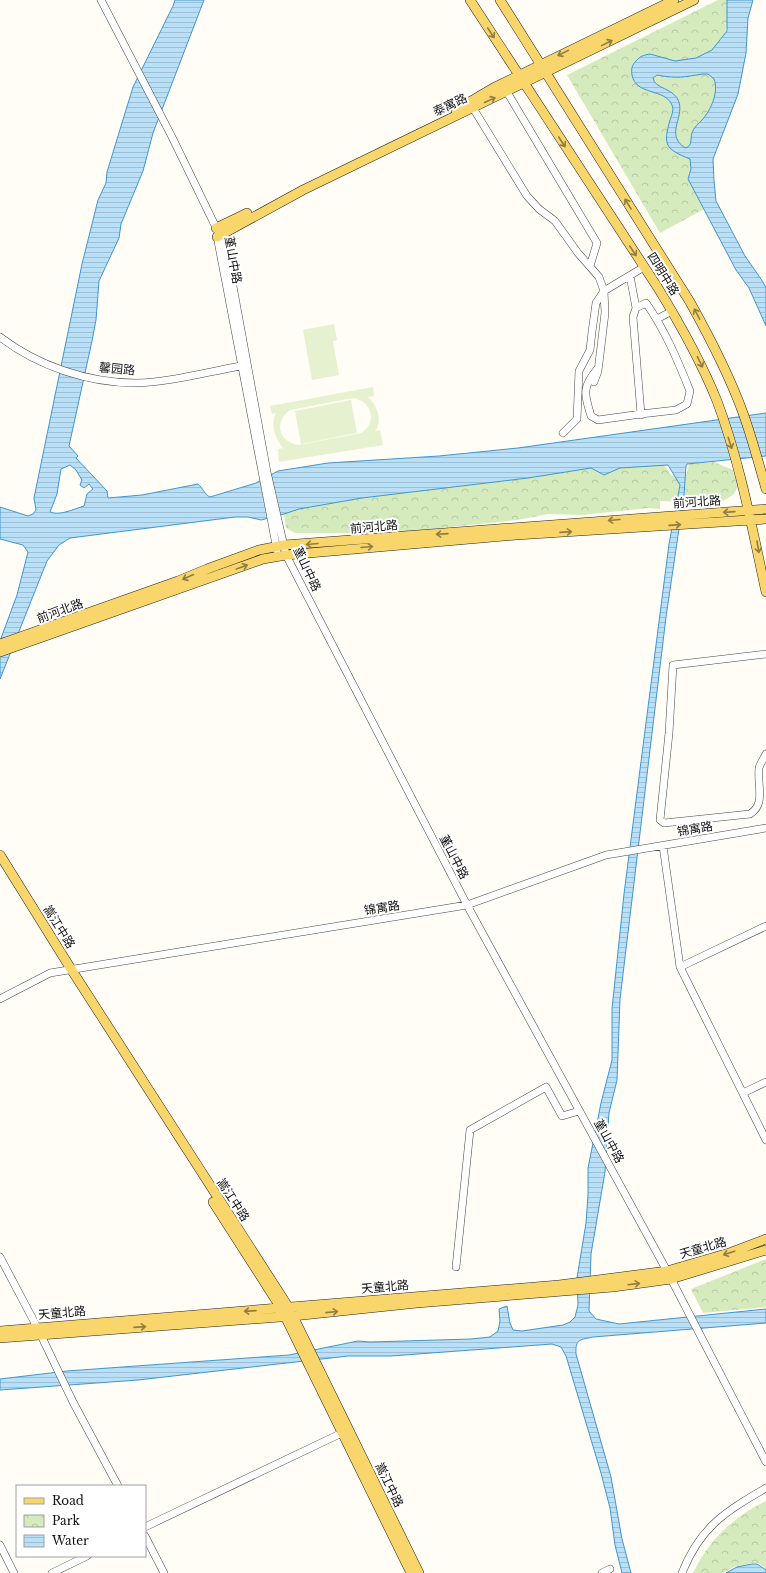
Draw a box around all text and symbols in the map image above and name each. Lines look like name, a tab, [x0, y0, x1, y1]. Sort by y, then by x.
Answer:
one-way arrow	[488, 27, 496, 39]
one-way arrow	[600, 39, 612, 46]
one-way arrow	[557, 50, 569, 57]
street label: 泰寓路	[430, 90, 469, 119]
one-way arrow	[483, 96, 495, 103]
one-way arrow	[559, 136, 567, 148]
one-way arrow	[624, 198, 633, 209]
street label: 堇山中路	[222, 235, 245, 285]
one-way arrow	[629, 245, 638, 256]
street label: 四明中路	[644, 249, 683, 298]
one-way arrow	[692, 308, 700, 320]
one-way arrow	[696, 356, 704, 368]
street label: 馨园路	[98, 359, 136, 378]
one-way arrow	[727, 436, 734, 449]
street label: 前河北路	[672, 492, 721, 511]
one-way arrow	[723, 508, 736, 515]
street label: 前河北路	[349, 517, 399, 536]
one-way arrow	[608, 517, 621, 524]
one-way arrow	[668, 521, 681, 529]
one-way arrow	[559, 528, 572, 536]
one-way arrow	[436, 530, 449, 537]
one-way arrow	[306, 540, 319, 547]
one-way arrow	[754, 540, 762, 553]
street label: 堇山中路	[291, 544, 324, 594]
one-way arrow	[360, 544, 373, 551]
one-way arrow	[236, 562, 248, 570]
one-way arrow	[182, 574, 194, 581]
street label: 前河北路	[35, 595, 85, 626]
street label: 锦寓路	[676, 818, 714, 839]
street label: 堇山中路	[437, 832, 472, 882]
street label: 锦寓路	[363, 897, 401, 918]
street label: 嵩江中路	[40, 902, 79, 951]
street label: 堇山中路	[591, 1116, 628, 1165]
street label: 嵩江中路	[214, 1176, 253, 1224]
street label: 天童北路	[678, 1234, 728, 1261]
one-way arrow	[723, 1250, 736, 1257]
street label: 天童北路	[360, 1277, 410, 1296]
one-way arrow	[627, 1280, 640, 1288]
street label: 天童北路	[37, 1303, 87, 1322]
one-way arrow	[244, 1307, 257, 1314]
one-way arrow	[325, 1308, 338, 1315]
one-way arrow	[133, 1323, 146, 1330]
street label: 嵩江中路	[372, 1460, 407, 1510]
legend	[16, 1485, 146, 1557]
text: Road	[52, 1493, 84, 1508]
text: Park	[52, 1513, 80, 1528]
text: Water	[51, 1533, 89, 1548]

